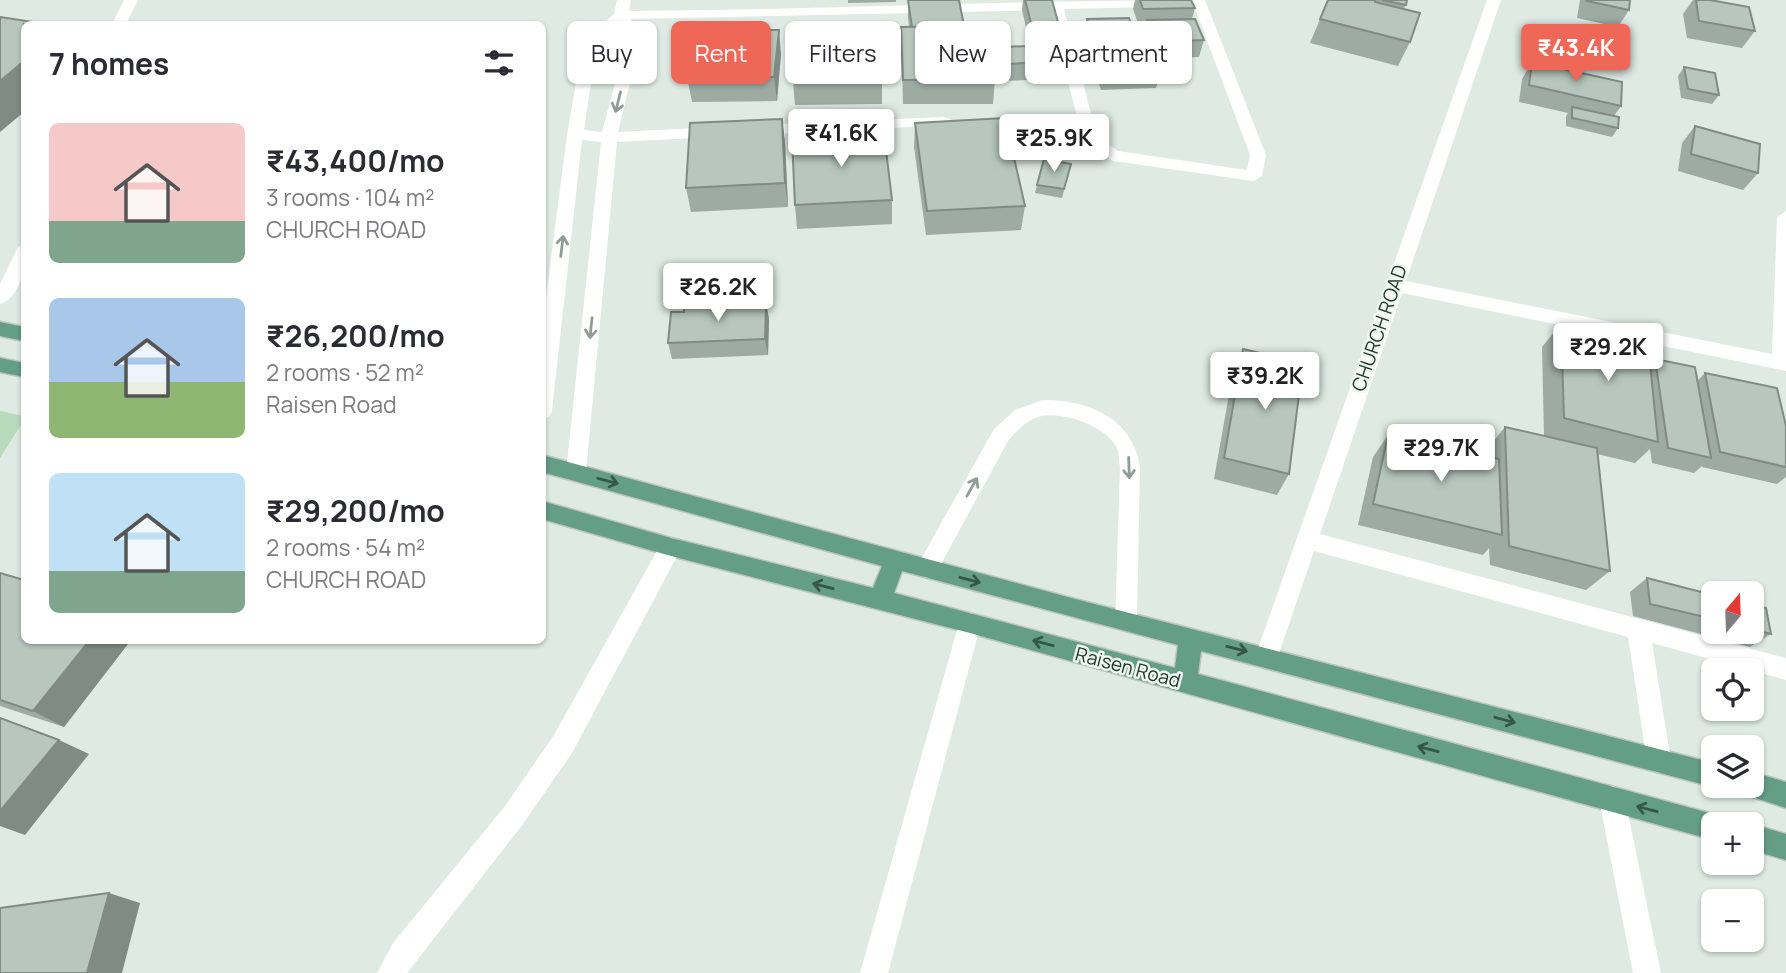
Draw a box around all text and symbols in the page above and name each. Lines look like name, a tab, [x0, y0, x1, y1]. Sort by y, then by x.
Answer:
chip: Buy	[567, 21, 657, 84]
chip: Rent	[671, 21, 771, 84]
chip: Filters	[785, 21, 901, 84]
chip: New	[915, 21, 1011, 84]
chip: Apartment	[1025, 21, 1192, 84]
pin: ₹43.4K	[1519, 24, 1633, 84]
text: ₹43.4K	[1537, 31, 1615, 63]
text: 7 homes	[49, 43, 169, 84]
icon: filters	[480, 44, 518, 82]
one-way arrow	[611, 90, 624, 113]
pin: ₹41.6K	[784, 110, 898, 169]
pin: ₹25.9K	[997, 114, 1111, 174]
text: ₹41.6K	[804, 116, 878, 148]
text: ₹25.9K	[1015, 121, 1093, 153]
text: ₹43,400/mo	[266, 140, 444, 181]
icon: home	[105, 151, 189, 235]
text: 3 rooms · 104 m²	[266, 181, 434, 213]
text: CHURCH ROAD	[266, 213, 426, 245]
one-way arrow	[556, 235, 569, 258]
street label: CHURCH ROAD	[1345, 261, 1413, 395]
pin: ₹26.2K	[661, 264, 775, 323]
text: ₹26.2K	[679, 270, 757, 302]
text: ₹26,200/mo	[266, 315, 445, 356]
one-way arrow	[584, 316, 597, 338]
pin: ₹29.2K	[1551, 324, 1665, 383]
icon: home	[105, 326, 189, 410]
text: ₹29.2K	[1569, 330, 1647, 362]
pin: ₹39.2K	[1208, 352, 1322, 412]
text: 2 rooms · 52 m²	[266, 356, 424, 388]
text: ₹39.2K	[1226, 359, 1304, 391]
text: Raisen Road	[266, 388, 397, 420]
pin: ₹29.7K	[1384, 424, 1498, 484]
text: ₹29.7K	[1403, 431, 1479, 463]
one-way arrow	[1122, 456, 1135, 479]
one-way arrow	[597, 475, 619, 488]
one-way arrow	[966, 477, 979, 498]
text: ₹29,200/mo	[266, 490, 445, 531]
icon: home	[105, 501, 189, 585]
text: 2 rooms · 54 m²	[266, 531, 425, 563]
text: CHURCH ROAD	[266, 563, 426, 595]
one-way arrow	[958, 574, 980, 587]
one-way arrow	[812, 579, 835, 592]
north arrow	[1701, 581, 1764, 644]
map controls	[1701, 581, 1764, 952]
one-way arrow	[1032, 636, 1055, 649]
street label: Raisen Road	[1073, 640, 1183, 694]
one-way arrow	[1225, 643, 1248, 656]
button: locate	[1701, 658, 1764, 721]
one-way arrow	[1493, 714, 1515, 727]
button: layers	[1701, 735, 1764, 798]
one-way arrow	[1417, 741, 1439, 754]
one-way arrow	[1637, 801, 1659, 814]
button: +	[1701, 812, 1764, 875]
button: −	[1701, 889, 1764, 952]

